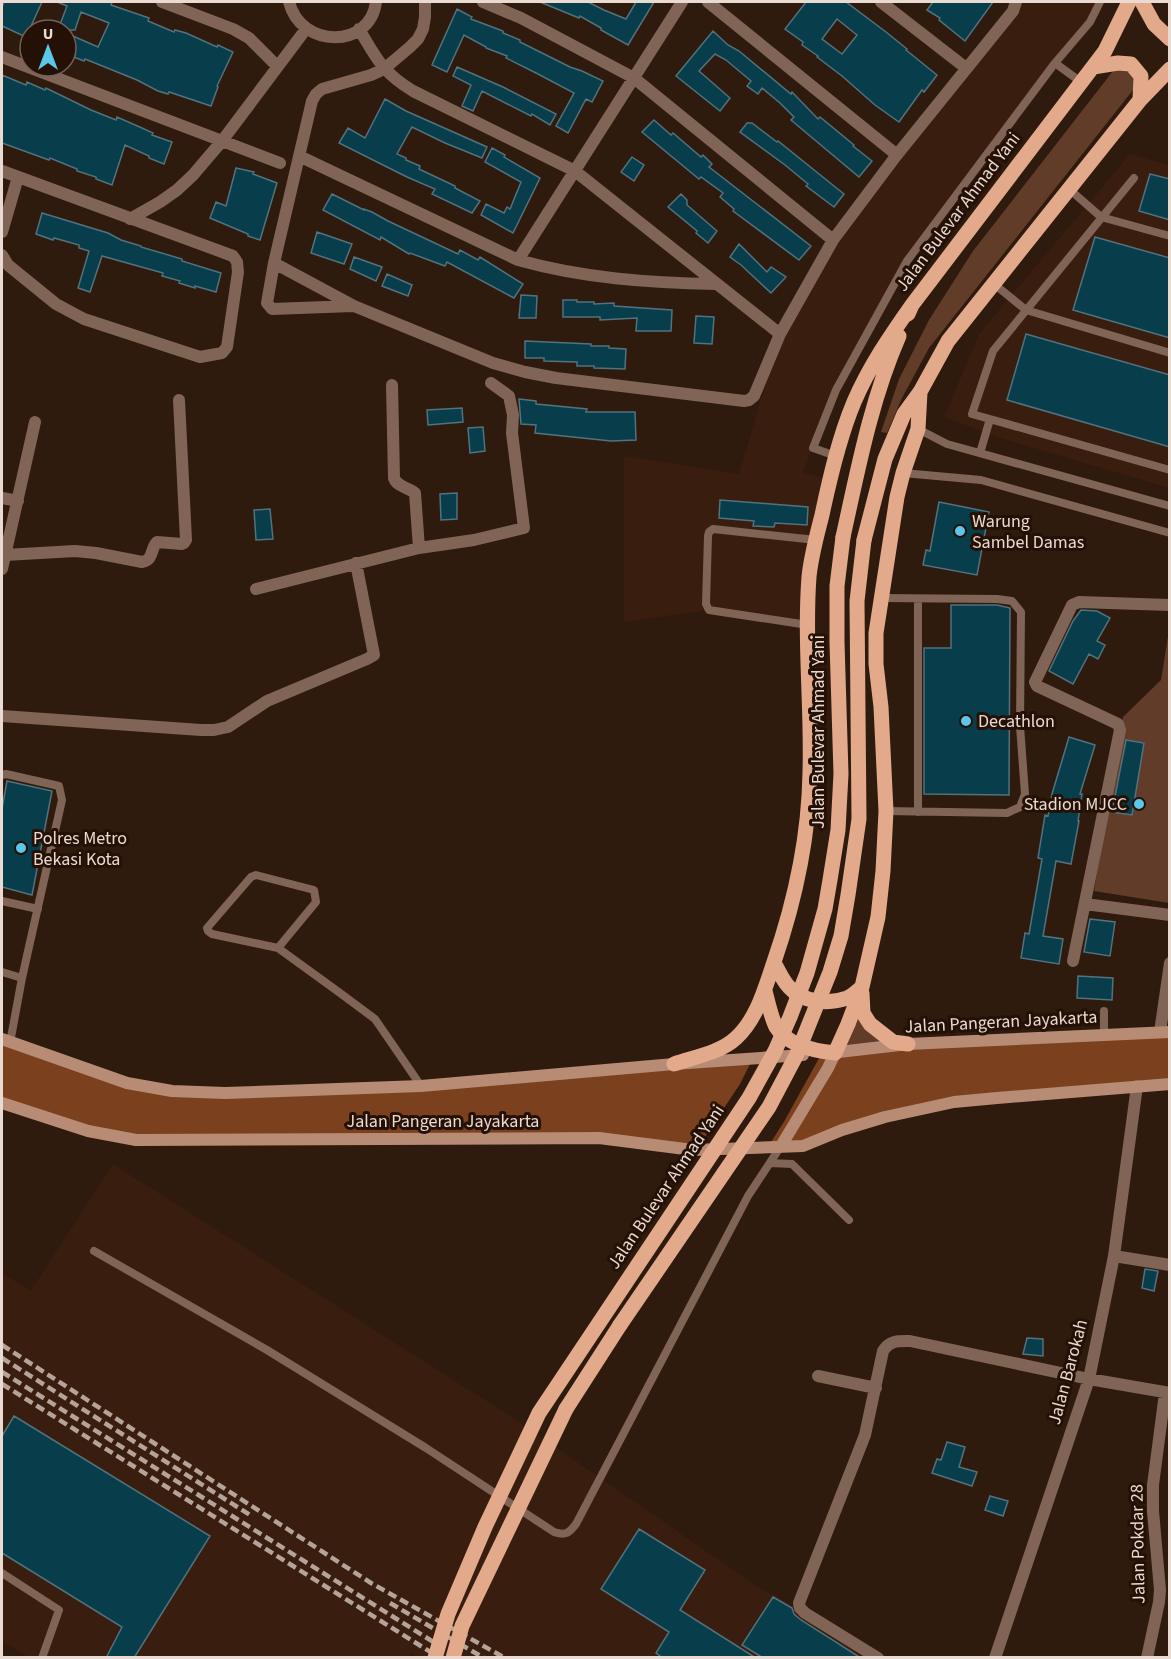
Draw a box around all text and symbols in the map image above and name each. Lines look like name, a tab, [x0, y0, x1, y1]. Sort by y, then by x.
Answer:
north arrow	[18, 18, 78, 78]
text: U	[43, 23, 53, 45]
street label: Jalan Bulevar Ahmad Yani	[890, 127, 1026, 297]
place label: Warung Sambel Damas	[972, 509, 1084, 555]
marker: Warung Sambel Damas	[953, 524, 967, 538]
street label: Jalan Bulevar Ahmad Yani	[806, 635, 831, 829]
place label: Decathlon	[978, 709, 1055, 734]
marker: Decathlon	[959, 714, 973, 728]
place label: Stadion MJCC	[1024, 792, 1127, 817]
marker: Stadion MJCC	[1132, 797, 1146, 811]
place label: Polres Metro Bekasi Kota	[33, 826, 127, 872]
marker: Polres Metro Bekasi Kota	[14, 841, 28, 855]
street label: Jalan Pangeran Jayakarta	[904, 1004, 1098, 1040]
street label: Jalan Bulevar Ahmad Yani	[602, 1100, 730, 1274]
street label: Jalan Pangeran Jayakarta	[347, 1109, 539, 1134]
street label: Jalan Barokah	[1042, 1317, 1094, 1427]
street label: Jalan Pokdar 28	[1124, 1484, 1152, 1604]

